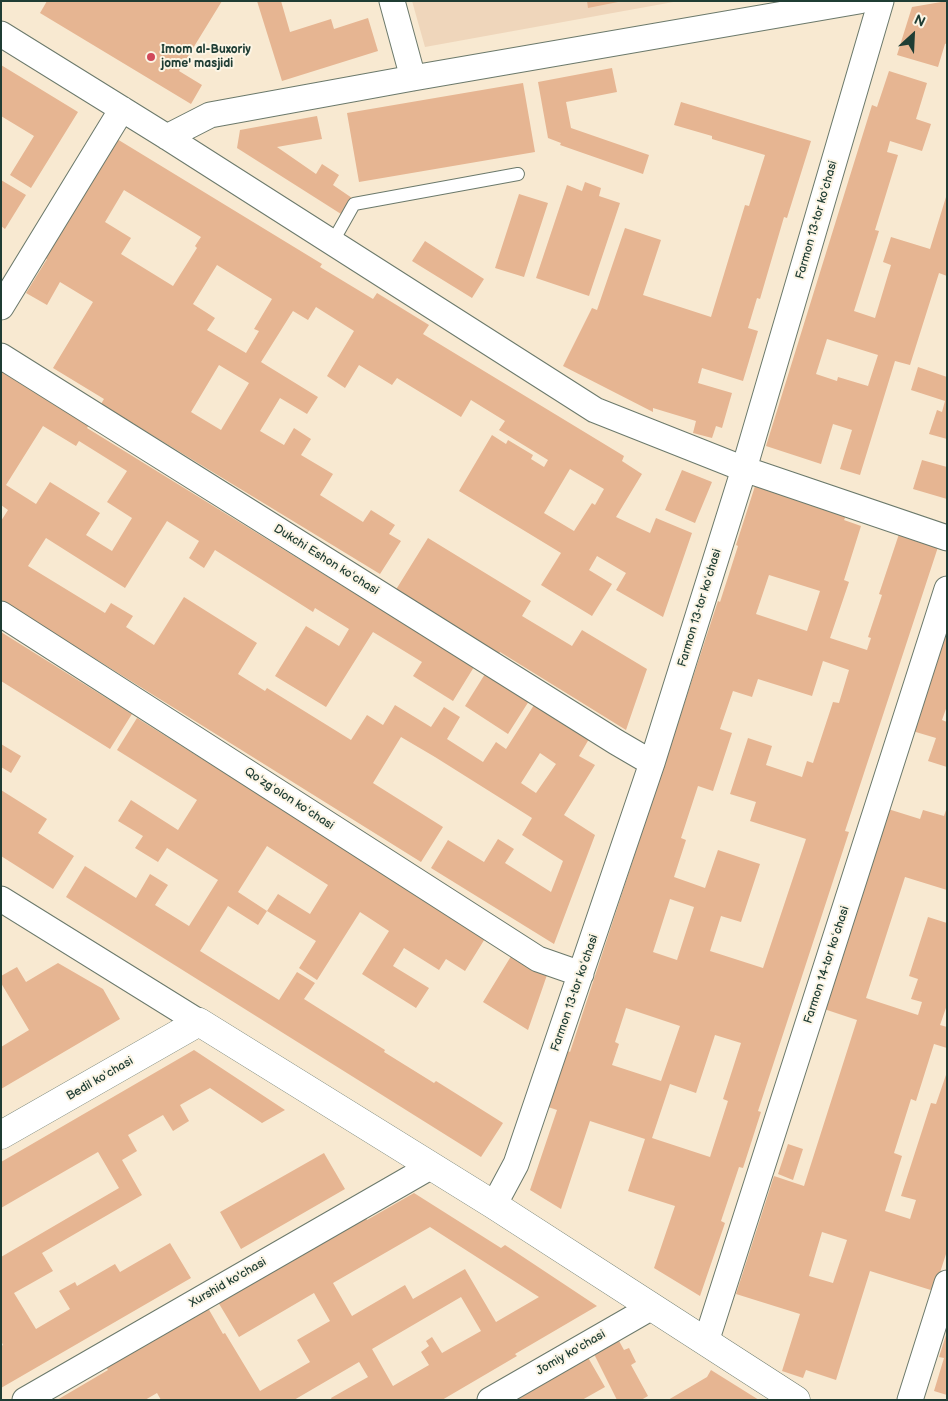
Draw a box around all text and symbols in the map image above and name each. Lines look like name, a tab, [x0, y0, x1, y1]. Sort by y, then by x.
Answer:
north arrow	[888, 10, 938, 60]
text: N	[911, 11, 928, 31]
place label: Imom al-Buxoriy jome' masjidi	[161, 43, 251, 71]
marker: Imom al-Buxoriy jome' masjidi	[145, 51, 157, 63]
street label: Farmon 13-tor koʻchasi	[793, 159, 841, 281]
street label: Dukchi Eshon koʻchasi	[271, 522, 381, 598]
street label: Farmon 13-tor koʻchasi	[675, 547, 725, 669]
street label: Qoʻzgʻolon koʻchasi	[241, 765, 337, 833]
street label: Farmon 14-tor koʻchasi	[801, 905, 853, 1025]
street label: Farmon 13-tor koʻchasi	[548, 933, 602, 1053]
street label: Bedil koʻchasi	[64, 1054, 136, 1104]
street label: Xurshid ko'chasi	[187, 1255, 269, 1311]
street label: Jomiy ko'chasi	[534, 1327, 608, 1379]

